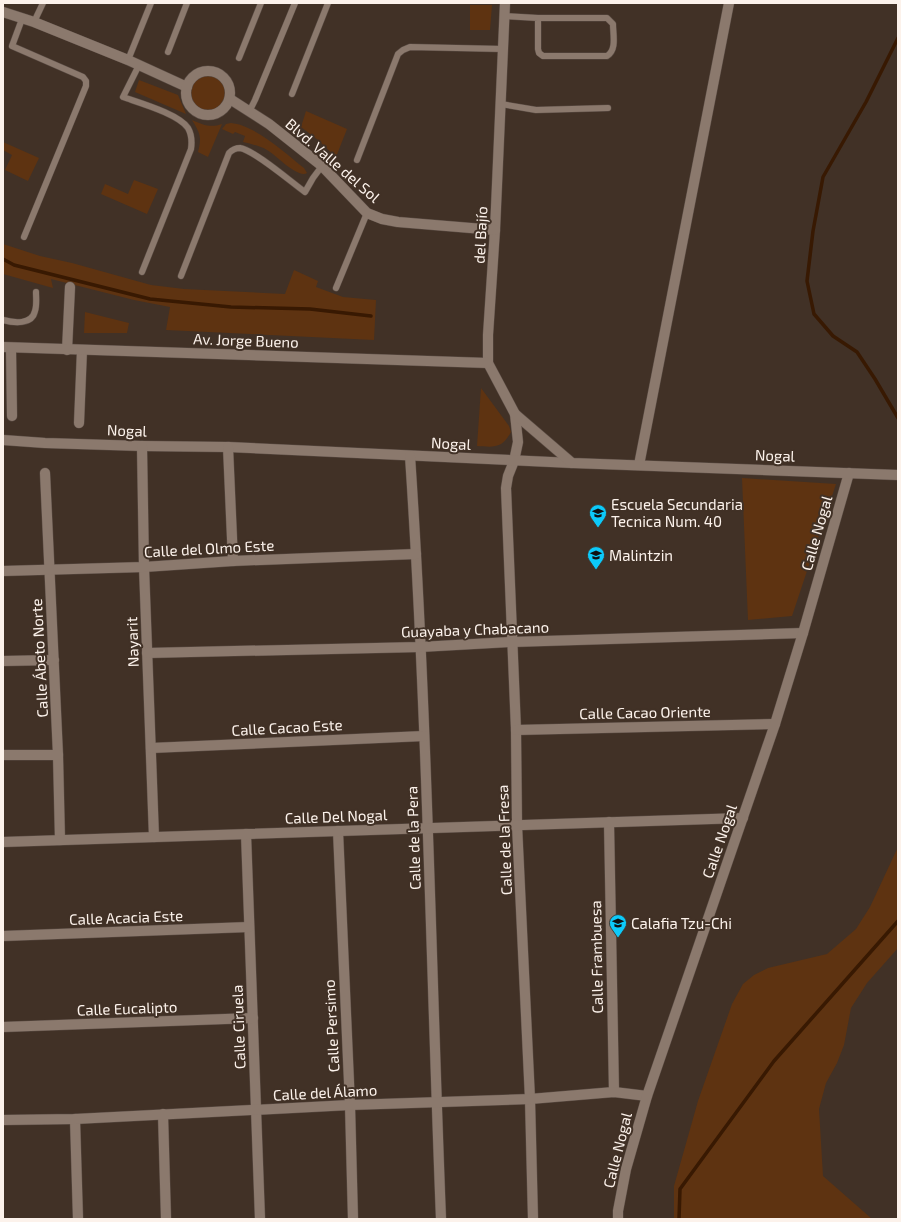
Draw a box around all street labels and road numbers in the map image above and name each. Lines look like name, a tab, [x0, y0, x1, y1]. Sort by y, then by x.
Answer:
street label: Blvd. Valle del Sol	[282, 114, 384, 206]
street label: del Bajío	[470, 206, 491, 264]
street label: Av. Jorge Bueno	[193, 329, 299, 351]
street label: Nogal	[107, 420, 148, 440]
street label: Nogal	[431, 433, 472, 453]
street label: Nogal	[755, 445, 796, 465]
street label: Calle Nogal	[797, 493, 835, 573]
street label: Calle del Olmo Este	[143, 536, 275, 560]
street label: Calle Ábeto Norte	[27, 598, 51, 718]
street label: Nayarit	[122, 616, 142, 667]
street label: Guayaba y Chabacano	[401, 617, 549, 641]
street label: Calle Cacao Oriente	[579, 702, 711, 722]
street label: Calle Cacao Este	[231, 715, 343, 739]
street label: Calle de la Fresa	[493, 784, 515, 896]
street label: Calle de la Pera	[402, 786, 424, 890]
street label: Calle Nogal	[698, 801, 740, 880]
street label: Calle Del Nogal	[284, 805, 388, 827]
street label: Calle Frambuesa	[586, 900, 606, 1014]
street label: Calle Acacia Este	[69, 906, 183, 928]
street label: Calle Persimo	[320, 979, 342, 1073]
street label: Calle Ciruela	[228, 984, 248, 1070]
street label: Calle Eucalipto	[76, 997, 178, 1019]
street label: Calle del Álamo	[272, 1080, 378, 1104]
street label: Calle Nogal	[599, 1110, 635, 1190]

